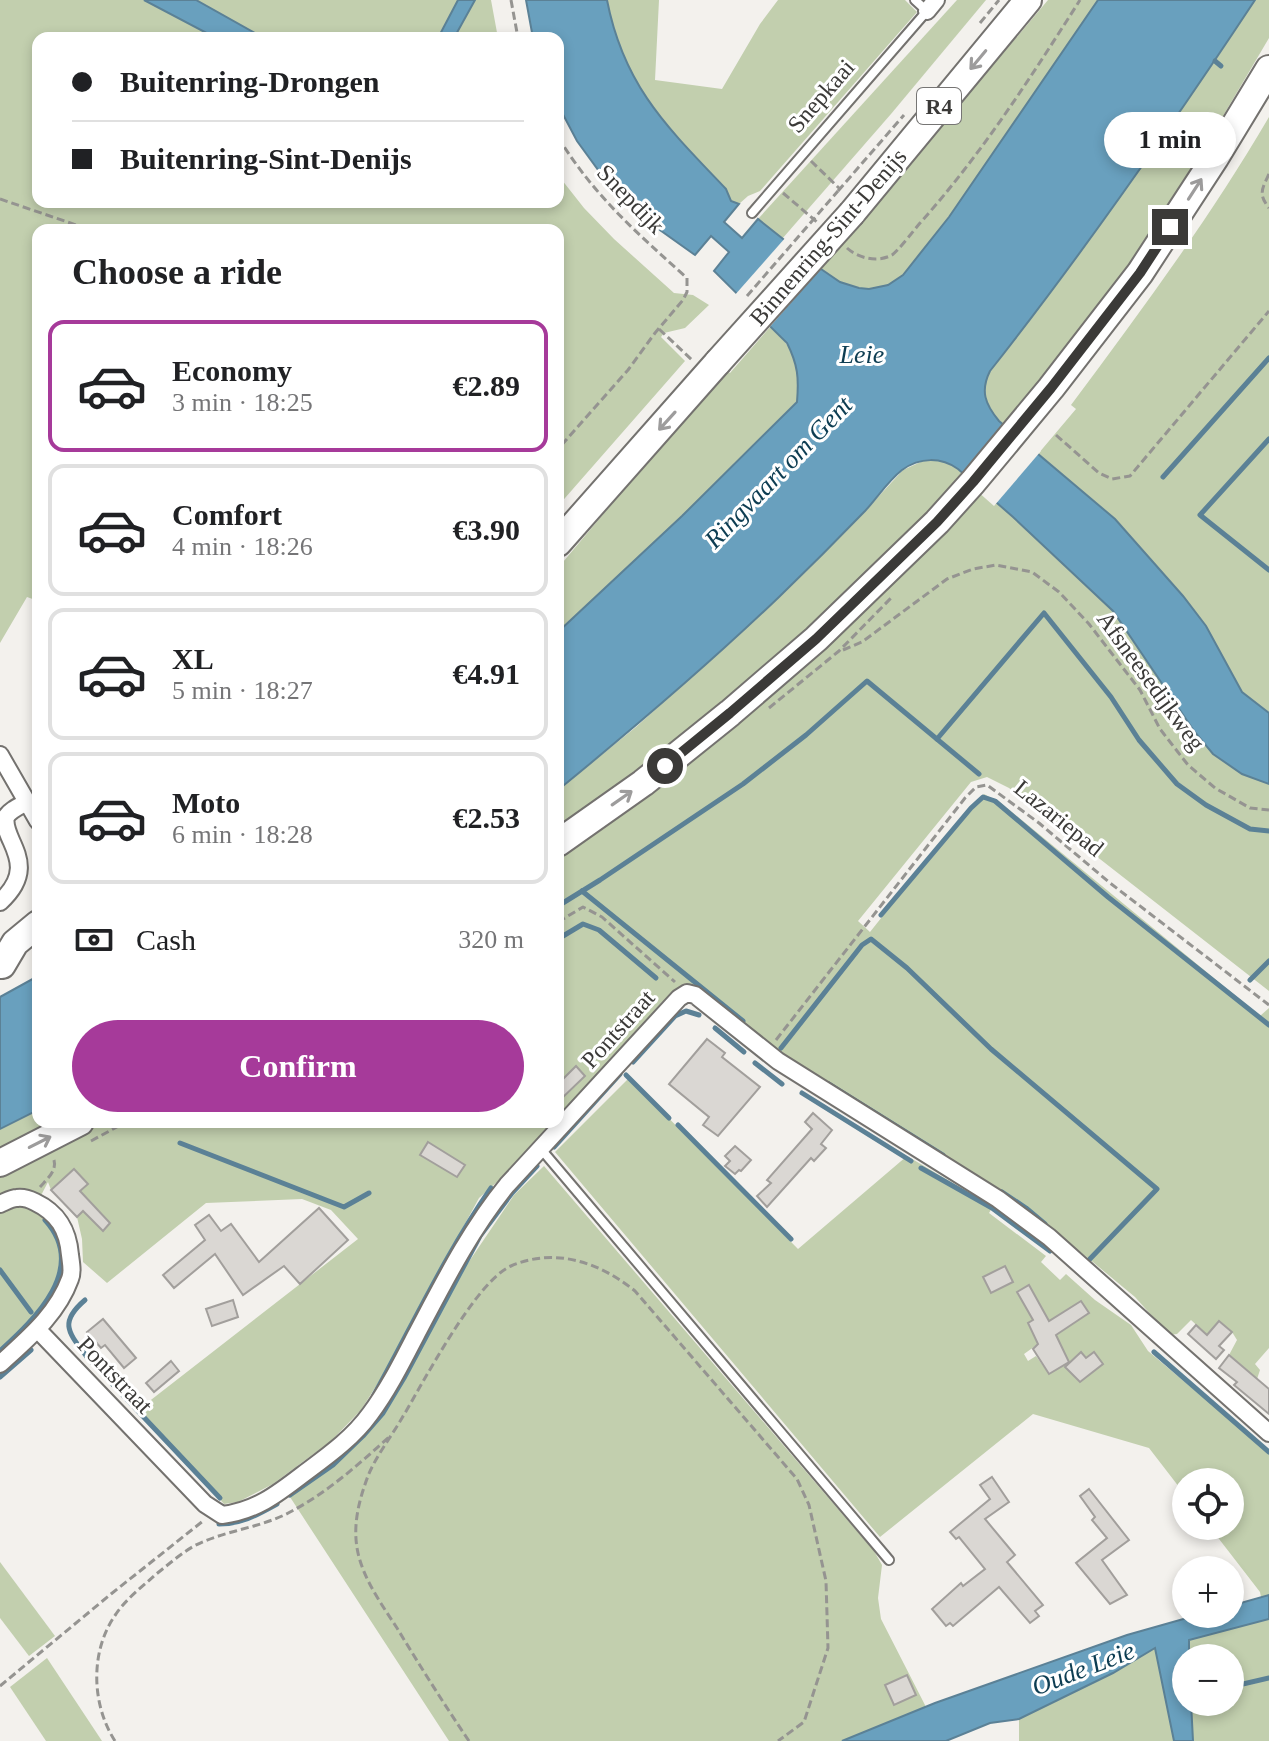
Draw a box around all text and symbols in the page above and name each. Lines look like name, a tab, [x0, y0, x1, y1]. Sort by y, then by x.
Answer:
one-way arrow	[969, 49, 987, 70]
street label: Snepkaai	[782, 54, 860, 138]
text: Buitenring-Drongen	[120, 65, 379, 98]
road number: R4	[917, 88, 961, 124]
callout: 1 min	[1104, 111, 1236, 167]
text: 1 min	[1139, 125, 1201, 154]
text: Buitenring-Sint-Denijs	[120, 142, 412, 175]
street label: Binnenring-Sint-Denijs	[744, 143, 912, 331]
street label: Snepdijk	[592, 159, 670, 239]
one-way arrow	[1187, 178, 1203, 201]
route end	[1152, 209, 1188, 245]
text: Choose a ride	[72, 252, 282, 292]
water label: Leie	[839, 340, 884, 369]
icon: car	[76, 350, 148, 422]
text: Economy	[172, 354, 292, 387]
text: €2.89	[453, 369, 520, 402]
text: 3 min · 18:25	[172, 388, 313, 417]
water label: Ringvaart om Gent	[698, 390, 859, 555]
one-way arrow	[658, 410, 676, 430]
icon: car	[76, 494, 148, 566]
text: Comfort	[172, 498, 282, 531]
text: €3.90	[453, 513, 520, 546]
text: 4 min · 18:26	[172, 532, 313, 561]
street label: Afsneesedijkweg	[1092, 607, 1210, 755]
icon: car	[76, 638, 148, 710]
text: XL	[172, 642, 214, 675]
text: €4.91	[453, 657, 520, 690]
text: 5 min · 18:27	[172, 676, 313, 705]
route start	[647, 748, 683, 784]
street label: Lazariepad	[1009, 774, 1109, 862]
icon: car	[76, 782, 148, 854]
text: Moto	[172, 786, 240, 819]
one-way arrow	[610, 790, 632, 806]
text: €2.53	[453, 801, 520, 834]
text: 6 min · 18:28	[172, 820, 313, 849]
icon: cash	[72, 918, 116, 962]
text: Cash	[136, 923, 196, 956]
text: 320 m	[458, 925, 524, 954]
street label: Pontstraat	[576, 984, 660, 1073]
button: Confirm	[72, 1020, 524, 1112]
one-way arrow	[28, 1134, 52, 1150]
street label: Pontstraat	[72, 1331, 158, 1419]
map controls	[1172, 1468, 1244, 1716]
button: locate	[1172, 1468, 1244, 1540]
button: +	[1172, 1556, 1244, 1628]
water label: Oude Leie	[1028, 1636, 1139, 1701]
button: −	[1172, 1644, 1244, 1716]

